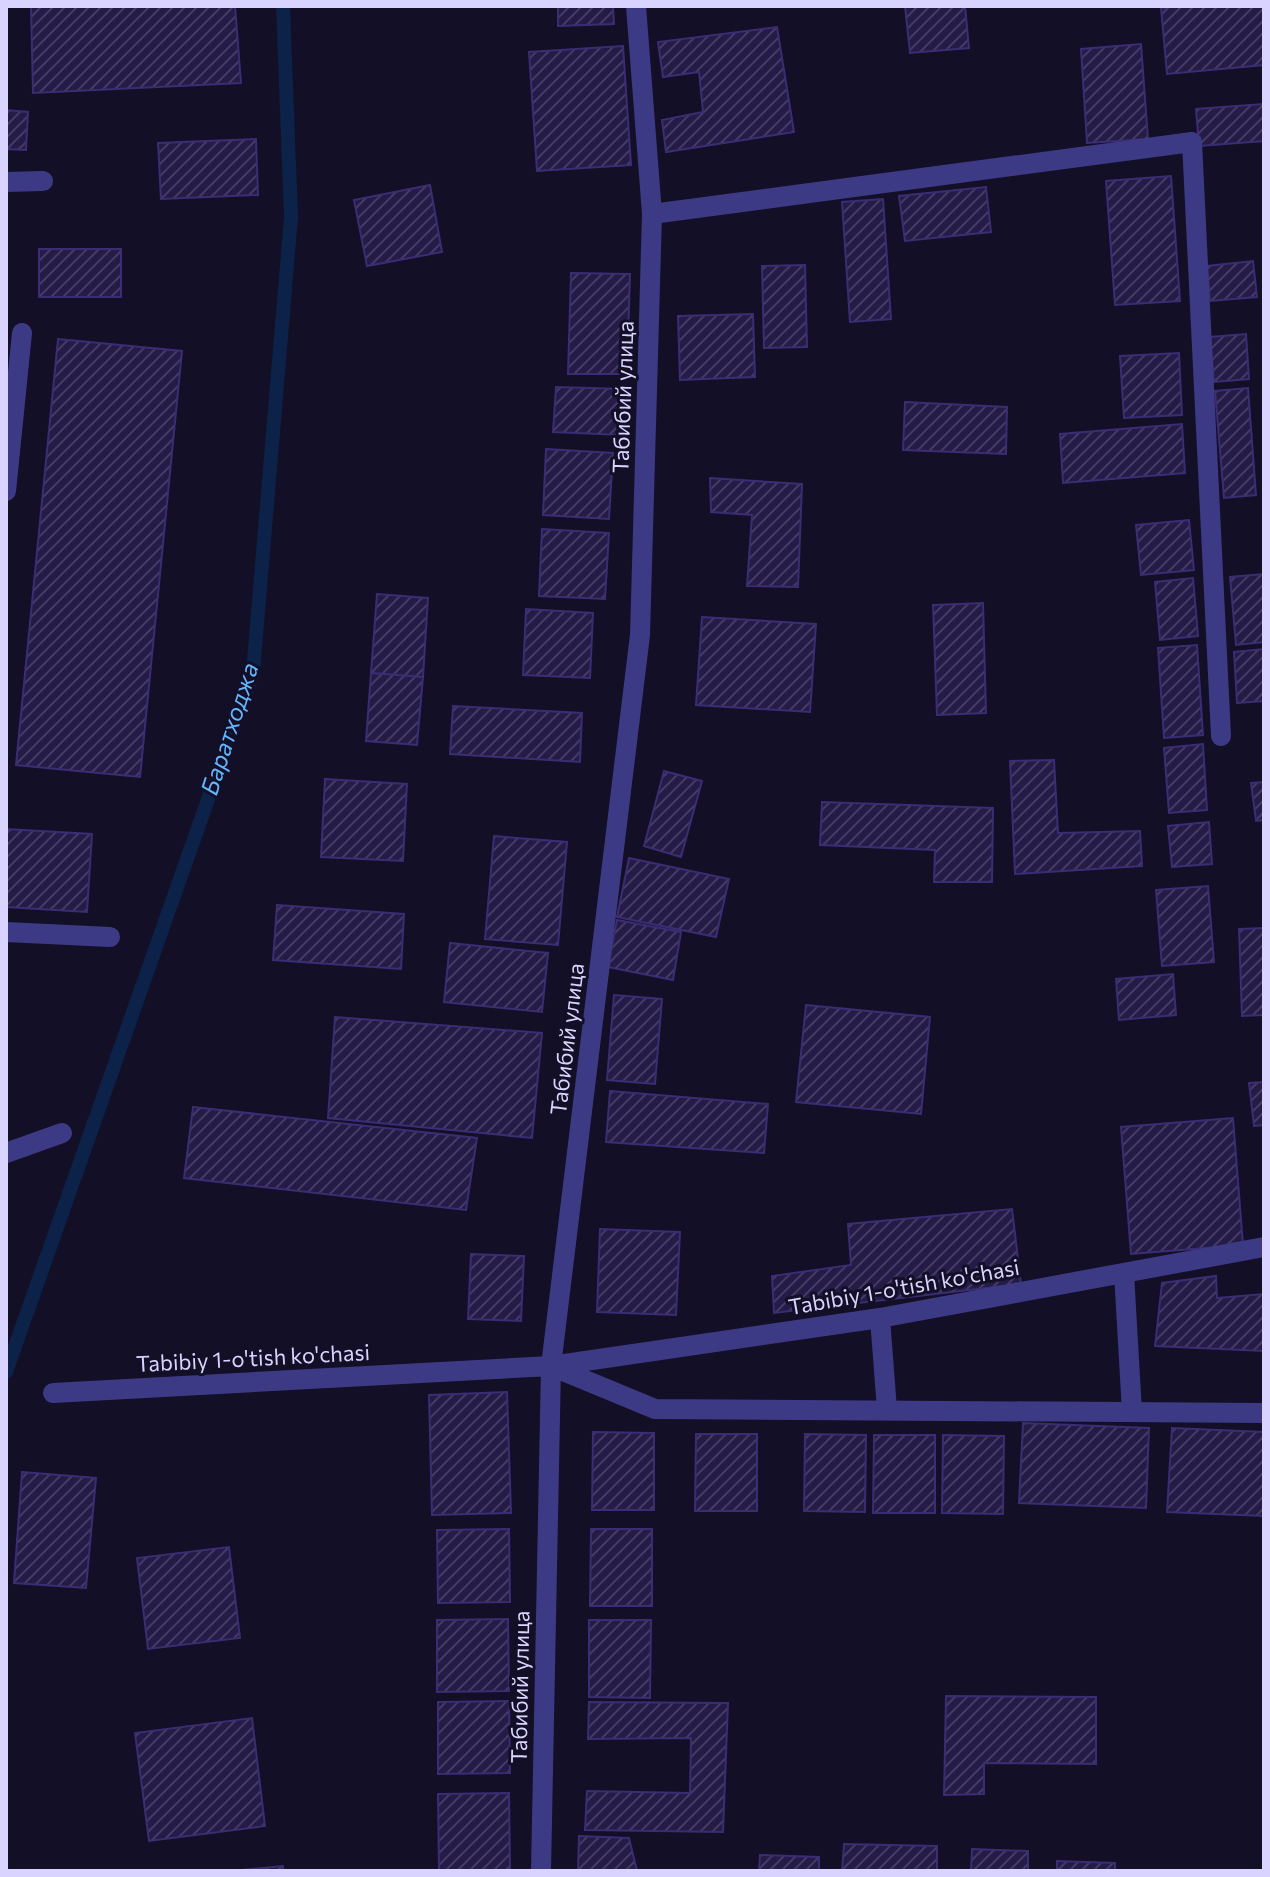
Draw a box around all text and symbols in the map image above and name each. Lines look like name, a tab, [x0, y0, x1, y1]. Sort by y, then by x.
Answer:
street label: Табибий улица	[606, 320, 639, 474]
water label: Баратходжа	[194, 659, 264, 798]
street label: Табибий улица	[544, 962, 589, 1116]
street label: Tabibiy 1-o'tish ko'chasi	[786, 1253, 1022, 1320]
street label: Tabibiy 1-o'tish ko'chasi	[135, 1338, 371, 1377]
street label: Табибий улица	[505, 1610, 534, 1763]

